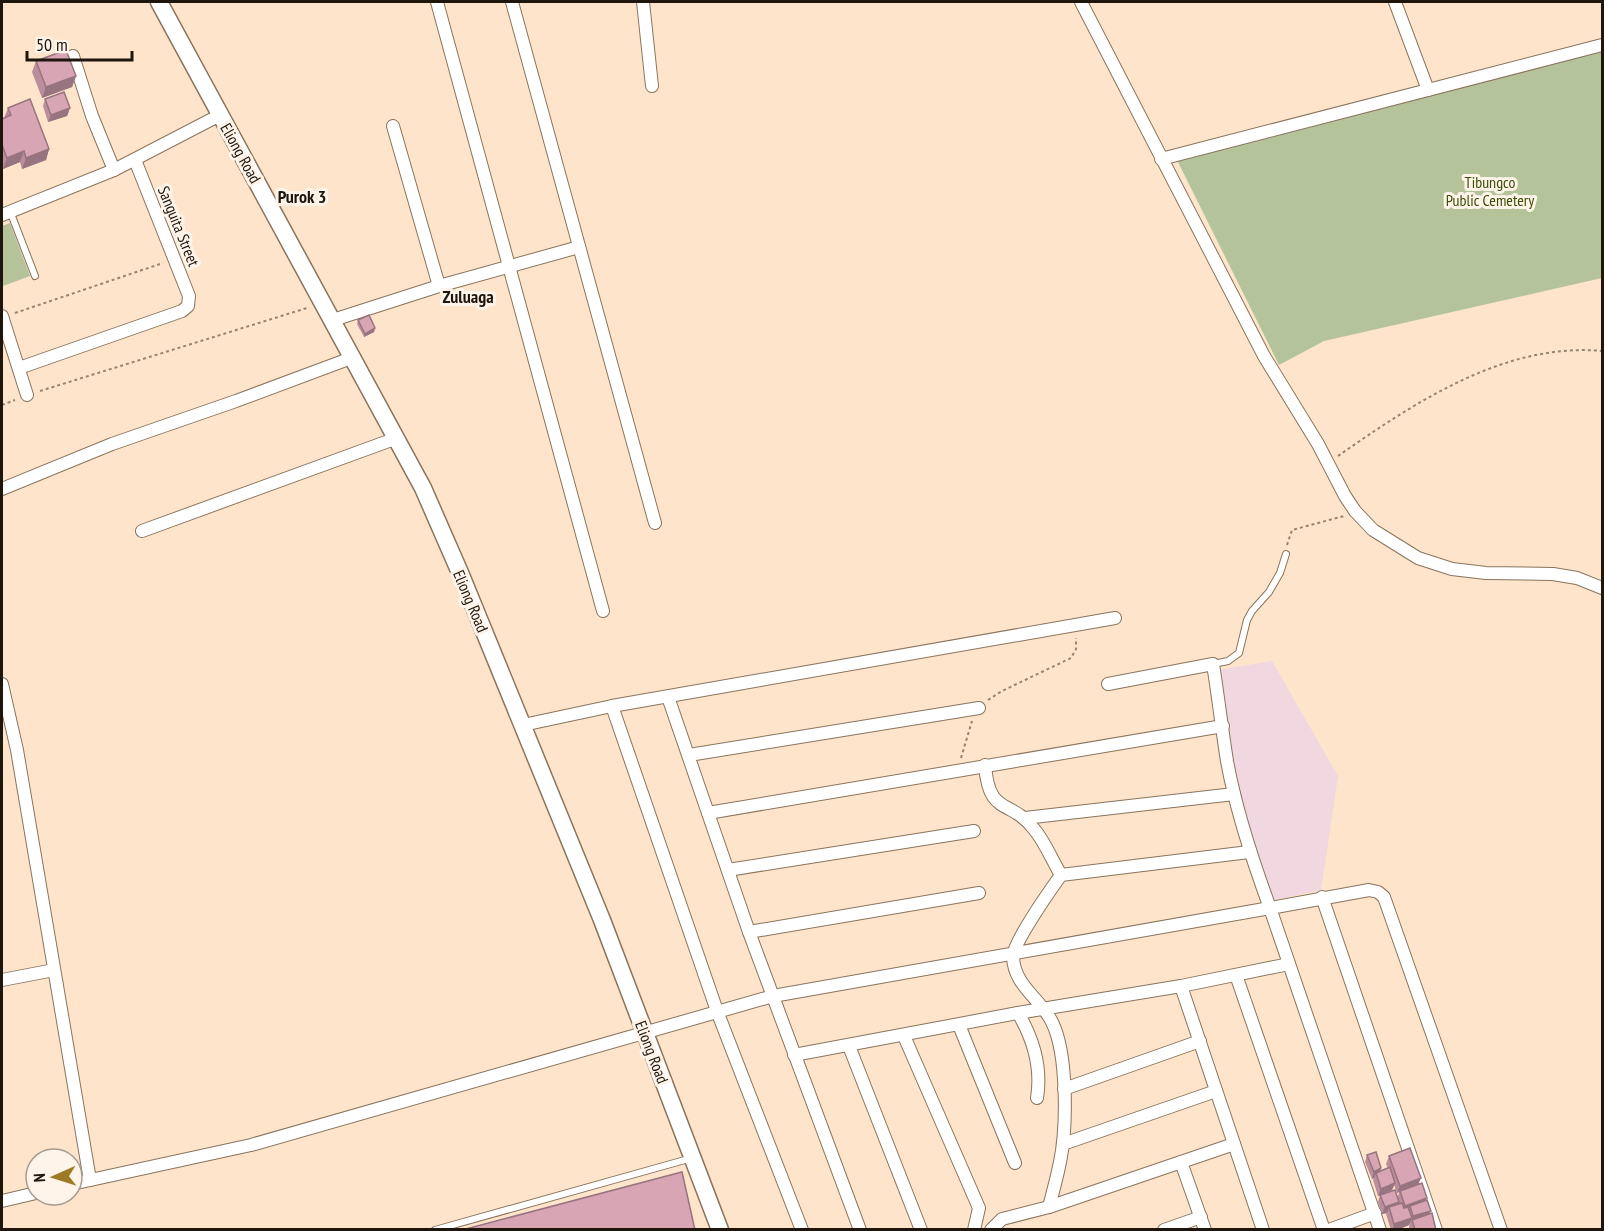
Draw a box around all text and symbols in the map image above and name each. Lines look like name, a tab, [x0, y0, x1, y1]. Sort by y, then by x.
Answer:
scale bar	[27, 24, 132, 62]
text: 50 m	[36, 33, 68, 56]
street label: Eliong Road	[216, 119, 266, 187]
park label: Tibungco Public Cemetery	[1446, 172, 1534, 210]
street label: Sanguita Street	[154, 183, 204, 270]
district label: Purok 3	[278, 185, 326, 208]
district label: Zuluaga	[442, 285, 494, 308]
street label: Eliong Road	[449, 567, 493, 635]
street label: Eliong Road	[631, 1018, 673, 1086]
north arrow	[24, 1147, 84, 1207]
text: N	[29, 1173, 49, 1183]

